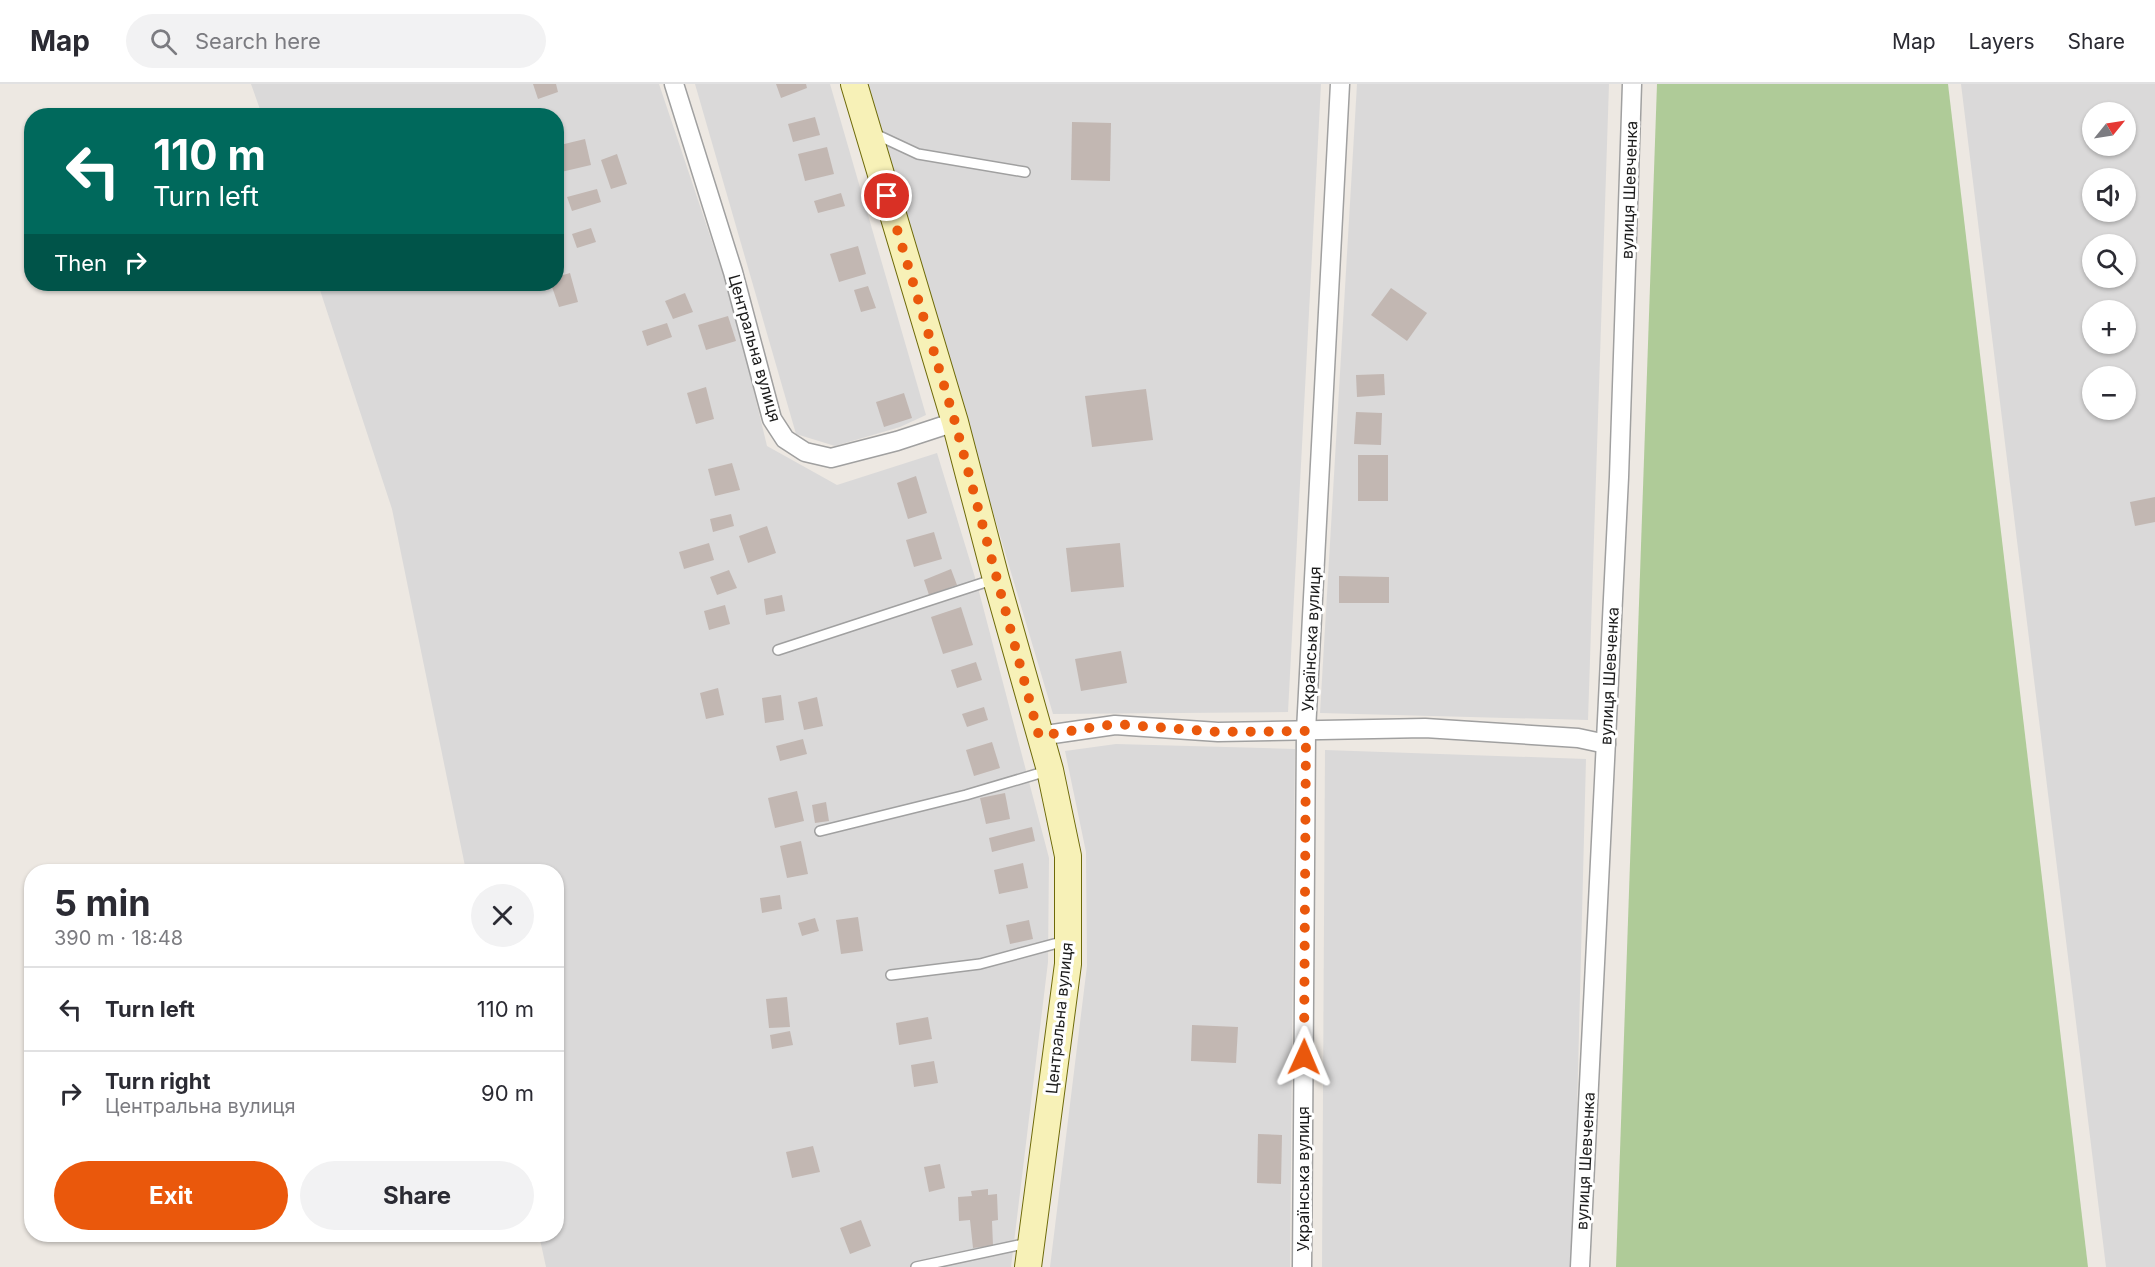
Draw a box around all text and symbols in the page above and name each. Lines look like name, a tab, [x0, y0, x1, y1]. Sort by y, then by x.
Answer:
search box	[126, 14, 546, 68]
text: Map	[30, 24, 90, 58]
icon: search	[147, 25, 180, 58]
text: Search here	[195, 28, 321, 54]
text: Map	[1892, 29, 1936, 54]
text: Layers	[1969, 29, 2035, 54]
text: Share	[2068, 29, 2125, 54]
north arrow	[2082, 102, 2136, 156]
map controls	[2082, 102, 2136, 420]
street label: вулиця Шевченка	[1617, 121, 1641, 259]
text: 110 m	[153, 129, 266, 180]
icon: left	[54, 132, 132, 210]
button: sound	[2082, 168, 2136, 222]
pin	[861, 170, 912, 221]
icon: arrive	[870, 179, 903, 212]
text: Turn left	[153, 180, 259, 213]
button: search	[2082, 234, 2136, 288]
icon: right	[119, 246, 152, 279]
text: Then	[54, 250, 107, 276]
street label: Центральна вулиця	[724, 272, 786, 424]
button: +	[2082, 300, 2136, 354]
button: −	[2082, 366, 2136, 420]
street label: Українська вулиця	[1297, 566, 1325, 712]
street label: вулиця Шевченка	[1595, 606, 1623, 746]
text: 5 min	[54, 881, 151, 925]
button: close	[471, 884, 534, 947]
text: 390 m · 18:48	[54, 926, 183, 950]
street label: Центральна вулиця	[1041, 941, 1077, 1095]
icon: left	[54, 993, 87, 1026]
text: Turn left	[105, 996, 195, 1022]
text: 110 m	[477, 996, 534, 1022]
position arrow	[1272, 1025, 1336, 1089]
text: Turn right	[105, 1068, 211, 1094]
icon: right	[54, 1077, 87, 1110]
text: 90 m	[481, 1080, 534, 1106]
street label: вулиця Шевченка	[1571, 1091, 1599, 1231]
text: Центральна вулиця	[105, 1094, 296, 1118]
street label: Українська вулиця	[1293, 1106, 1313, 1252]
button: Exit	[54, 1161, 288, 1230]
button: Share	[300, 1161, 534, 1230]

